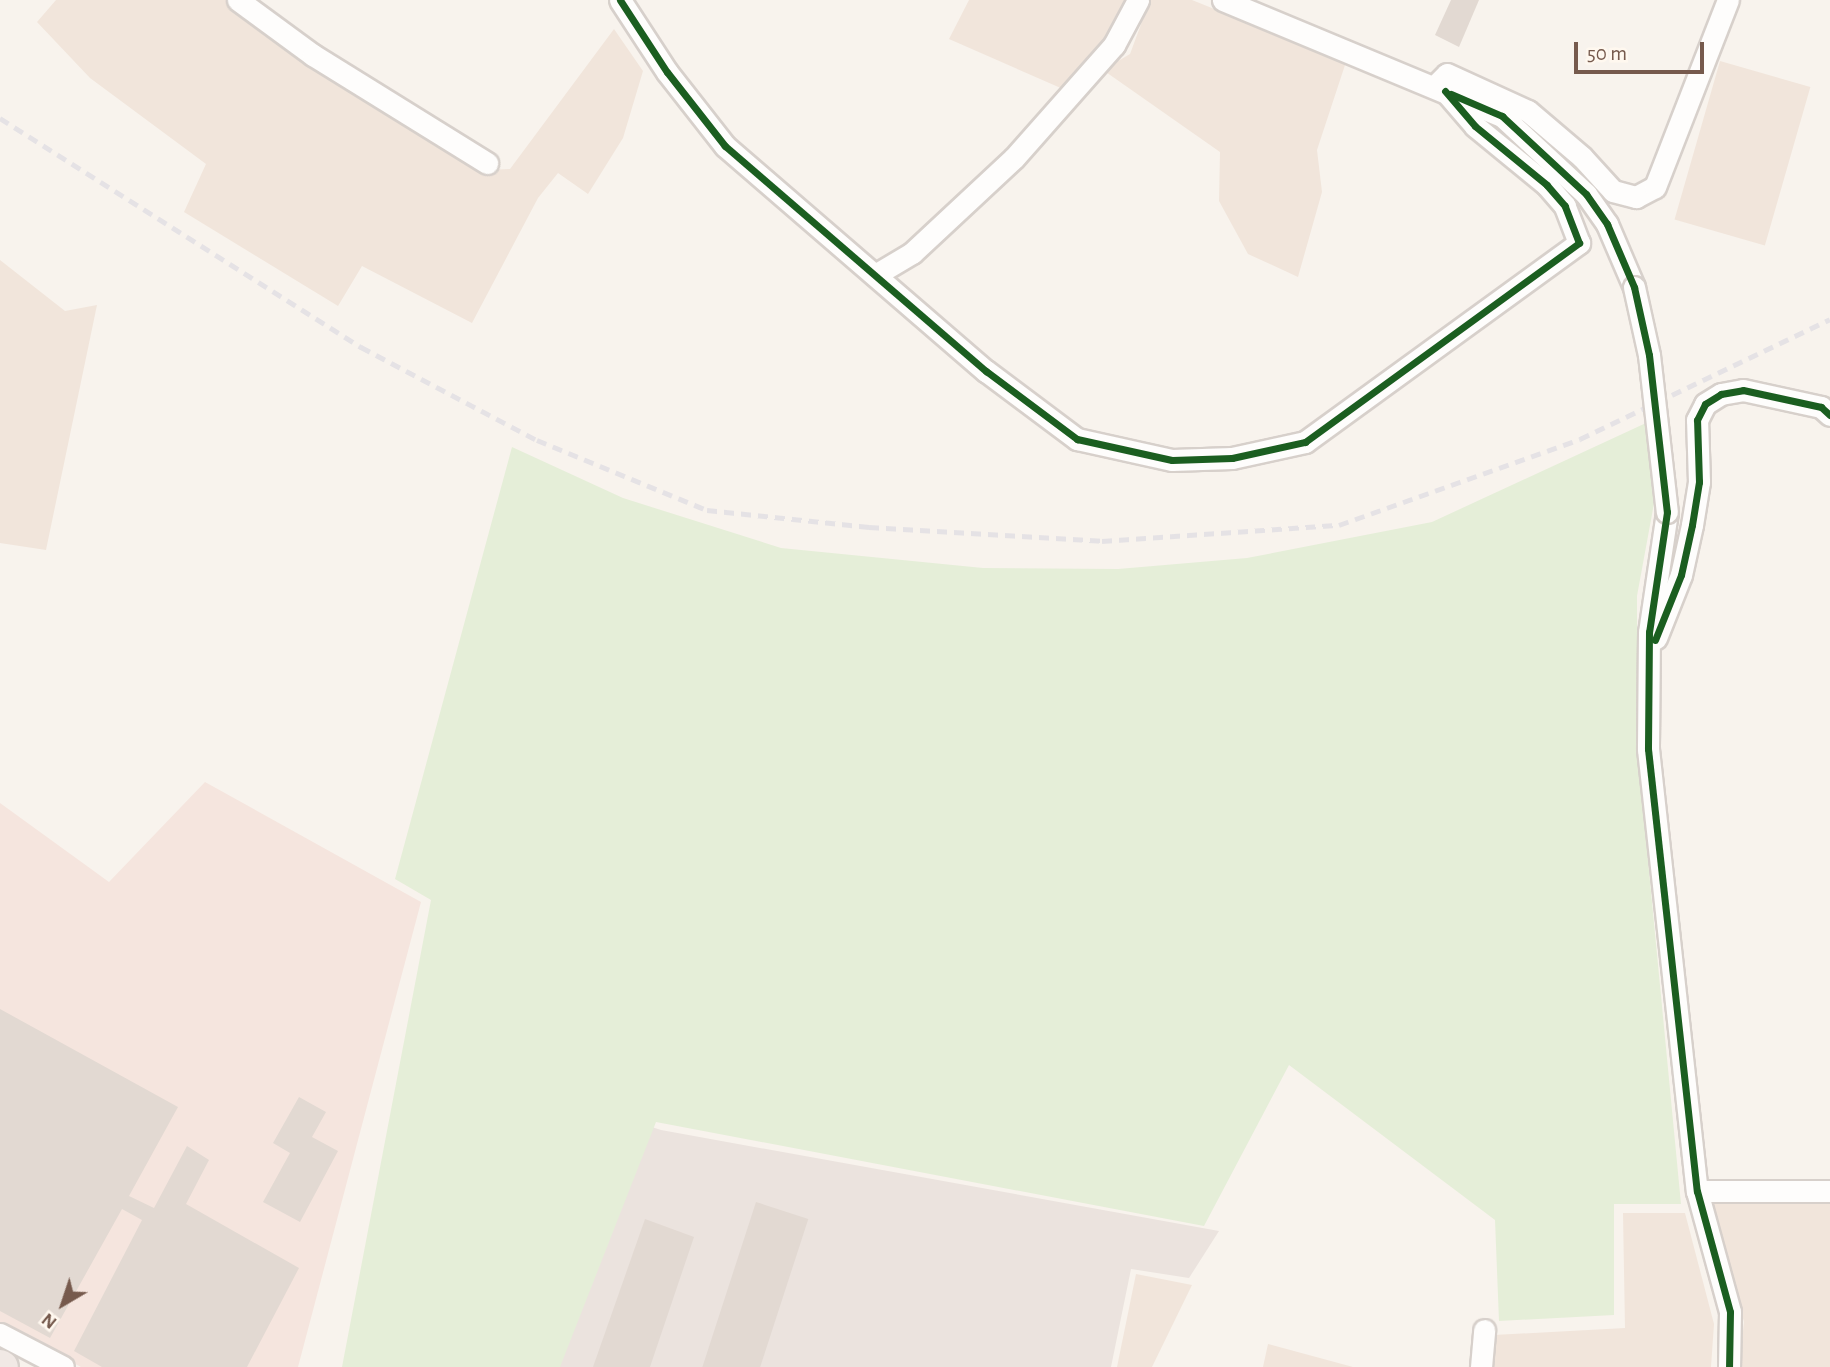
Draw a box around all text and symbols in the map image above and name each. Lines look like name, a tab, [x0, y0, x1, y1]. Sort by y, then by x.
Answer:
scale bar	[1578, 28, 1708, 72]
text: 50 m	[1587, 43, 1627, 64]
north arrow	[28, 1269, 98, 1339]
text: N	[38, 1309, 61, 1332]

